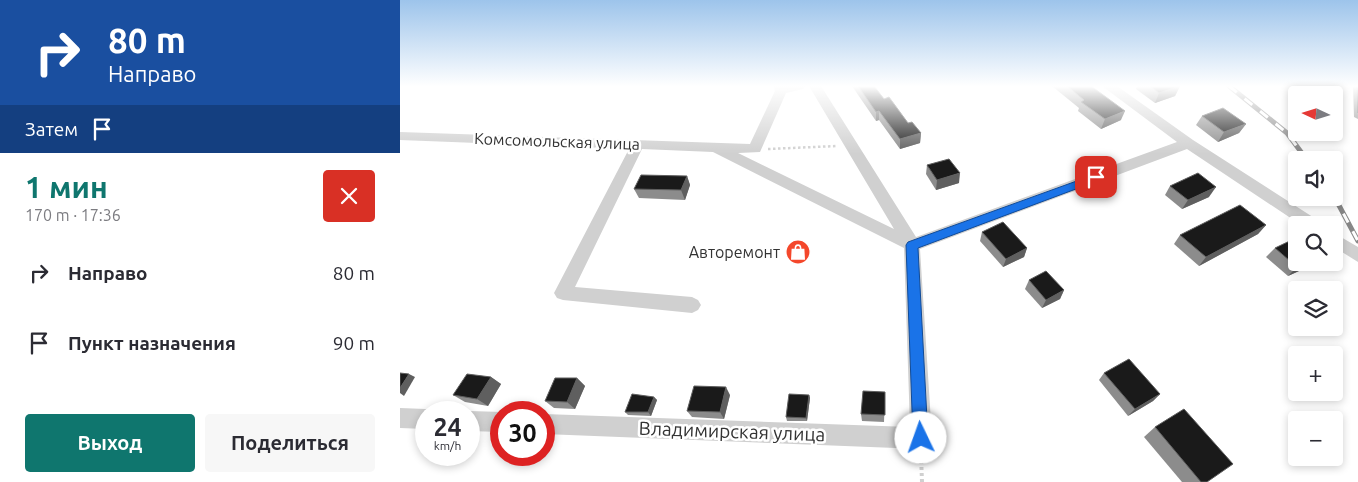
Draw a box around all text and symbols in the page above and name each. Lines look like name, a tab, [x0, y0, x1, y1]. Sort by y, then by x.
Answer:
icon: right	[25, 20, 90, 85]
text: 80 m	[108, 20, 186, 60]
text: Направо	[108, 61, 196, 86]
north arrow	[1288, 86, 1342, 141]
map controls	[1288, 86, 1343, 466]
icon: arrive	[88, 115, 116, 143]
text: Затем	[25, 118, 78, 140]
street label: Комсомольская улица	[474, 129, 640, 153]
button: sound	[1288, 151, 1343, 206]
pin	[1075, 156, 1117, 198]
icon: arrive	[1082, 163, 1110, 191]
text: 1 мин	[25, 170, 108, 204]
button: close	[323, 170, 375, 222]
text: 170 m · 17:36	[25, 206, 121, 224]
button: search	[1288, 216, 1343, 271]
shop icon: Авторемонт	[785, 239, 811, 265]
place label: Авторемонт	[689, 243, 780, 261]
icon: right	[25, 259, 53, 287]
text: Направо	[68, 262, 148, 284]
text: 80 m	[333, 262, 375, 284]
button: layers	[1288, 281, 1343, 336]
icon: arrive	[25, 329, 53, 357]
text: Пункт назначения	[68, 332, 236, 354]
text: 90 m	[333, 332, 375, 354]
button: +	[1288, 346, 1343, 401]
speed limit sign: 30	[490, 401, 555, 466]
position arrow	[894, 411, 946, 463]
button: −	[1288, 411, 1343, 466]
text: 24	[433, 413, 462, 441]
button: Выход	[25, 414, 195, 472]
button: Поделиться	[205, 414, 375, 472]
street label: Владимирская улица	[638, 417, 826, 445]
text: km/h	[434, 439, 461, 452]

